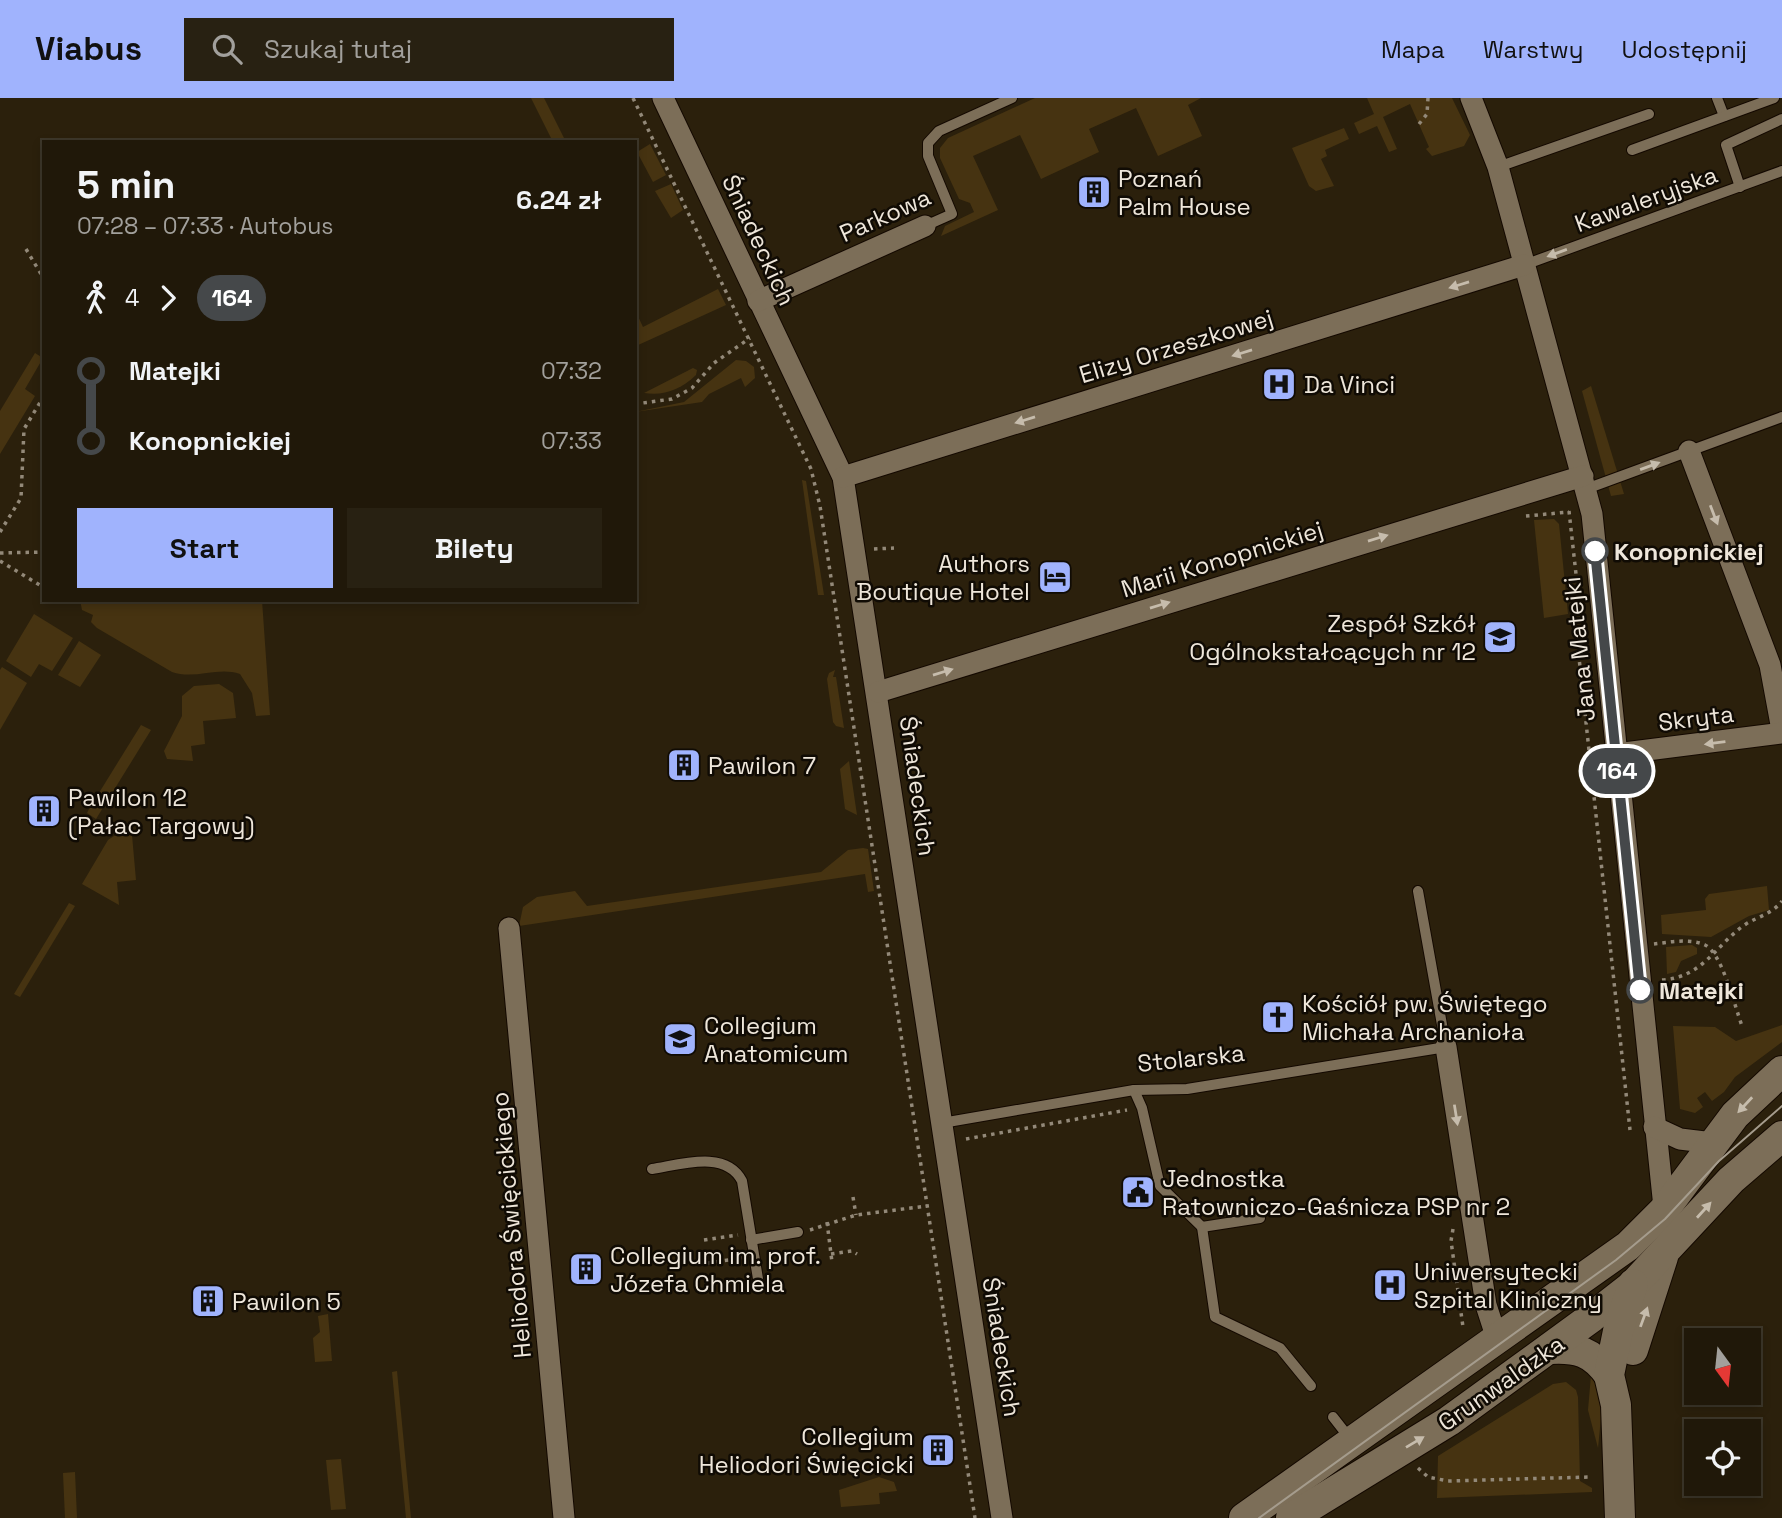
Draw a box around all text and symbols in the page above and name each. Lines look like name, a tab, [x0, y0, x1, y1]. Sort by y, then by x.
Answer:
search box	[184, 18, 674, 81]
text: Viabus	[35, 28, 142, 70]
icon: search	[208, 30, 246, 68]
text: Szukaj tutaj	[264, 32, 412, 66]
text: Mapa	[1381, 34, 1445, 65]
text: Warstwy	[1483, 34, 1584, 65]
text: Udostępnij	[1622, 34, 1747, 65]
street label: Kawaleryjska	[1570, 159, 1722, 239]
text: 5 min	[77, 161, 175, 209]
place label: Poznań Palm House	[1118, 163, 1251, 222]
street label: Śniadeckich	[715, 170, 803, 310]
building icon: Poznań Palm House	[1075, 173, 1113, 211]
street label: Parkowa	[835, 181, 936, 249]
text: 6.24 zł	[516, 183, 602, 217]
text: 07:28 – 07:33 · Autobus	[77, 211, 333, 241]
one-way arrow	[1546, 248, 1567, 259]
icon: walk	[77, 279, 115, 317]
icon: forward	[149, 279, 187, 317]
one-way arrow	[1448, 280, 1469, 291]
text: 164	[211, 282, 252, 313]
text: 4	[125, 283, 139, 313]
street label: Elizy Orzeszkowej	[1075, 302, 1277, 390]
one-way arrow	[1231, 348, 1252, 358]
text: Matejki	[129, 354, 221, 388]
text: 07:32	[541, 356, 602, 386]
hospital icon: Da Vinci	[1260, 365, 1298, 403]
place label: Da Vinci	[1304, 369, 1395, 400]
one-way arrow	[1014, 416, 1035, 426]
text: Konopnickiej	[129, 424, 291, 458]
text: 07:33	[541, 426, 602, 456]
one-way arrow	[1639, 460, 1660, 471]
one-way arrow	[1708, 505, 1719, 526]
button: Start	[77, 508, 333, 588]
button: Bilety	[347, 508, 602, 588]
street label: Marii Konopnickiej	[1117, 514, 1327, 604]
one-way arrow	[1367, 533, 1388, 543]
place label: Konopnickiej	[1614, 536, 1764, 567]
marker: Konopnickiej	[1582, 538, 1608, 564]
place label: Authors Boutique Hotel	[856, 548, 1030, 607]
hotel icon: Authors Boutique Hotel	[1036, 558, 1074, 596]
street label: Jana Matejki	[1556, 575, 1602, 723]
one-way arrow	[1150, 600, 1171, 610]
place label: Zespół Szkół Ogólnokstałcących nr 12	[1189, 608, 1476, 667]
school or university icon: Zespół Szkół Ogólnokstałcących nr 12	[1481, 618, 1519, 656]
one-way arrow	[933, 667, 954, 677]
street label: Skryta	[1656, 698, 1736, 738]
street label: Śniadeckich	[893, 714, 943, 858]
one-way arrow	[1703, 737, 1725, 748]
building icon: Pawilon 7	[665, 746, 703, 784]
line badge: 164	[1577, 748, 1657, 794]
place label: Pawilon 7	[708, 750, 816, 781]
text: 164	[1597, 755, 1637, 786]
place label: Pawilon 12 (Pałac Targowy)	[68, 782, 255, 841]
building icon: Pawilon 12 (Pałac Targowy)	[25, 792, 63, 830]
place label: Matejki	[1659, 975, 1744, 1006]
marker: Matejki	[1627, 977, 1653, 1003]
place label: Kościół pw. Świętego Michała Archanioła	[1302, 988, 1548, 1047]
church icon: Kościół pw. Świętego Michała Archanioła	[1259, 998, 1297, 1036]
place label: Collegium Anatomicum	[704, 1010, 849, 1069]
school or university icon: Collegium Anatomicum	[661, 1020, 699, 1058]
street label: Stolarska	[1136, 1037, 1246, 1079]
street label: Heliodora Święcickiego	[484, 1091, 538, 1359]
one-way arrow	[1738, 1096, 1754, 1113]
one-way arrow	[1451, 1104, 1462, 1126]
place label: Jednostka Ratowniczo-Gaśnicza PSP nr 2	[1162, 1163, 1510, 1222]
public building icon: Jednostka Ratowniczo-Gaśnicza PSP nr 2	[1119, 1173, 1157, 1211]
one-way arrow	[1696, 1201, 1712, 1219]
place label: Collegium im. prof. Józefa Chmiela	[610, 1240, 821, 1299]
building icon: Collegium im. prof. Józefa Chmiela	[567, 1250, 605, 1288]
place label: Uniwersytecki Szpital Kliniczny	[1414, 1256, 1602, 1315]
hospital icon: Uniwersytecki Szpital Kliniczny	[1371, 1266, 1409, 1304]
street label: Śniadeckich	[976, 1275, 1028, 1419]
building icon: Pawilon 5	[189, 1282, 227, 1320]
place label: Pawilon 5	[232, 1286, 341, 1317]
one-way arrow	[1639, 1306, 1650, 1327]
street label: Grunwaldzka	[1432, 1328, 1570, 1438]
north arrow	[1684, 1328, 1760, 1405]
map controls	[1684, 1328, 1761, 1496]
button: locate	[1684, 1419, 1761, 1496]
place label: Collegium Heliodori Święcicki	[699, 1421, 914, 1480]
building icon: Collegium Heliodori Święcicki	[919, 1431, 957, 1469]
one-way arrow	[1405, 1436, 1425, 1448]

